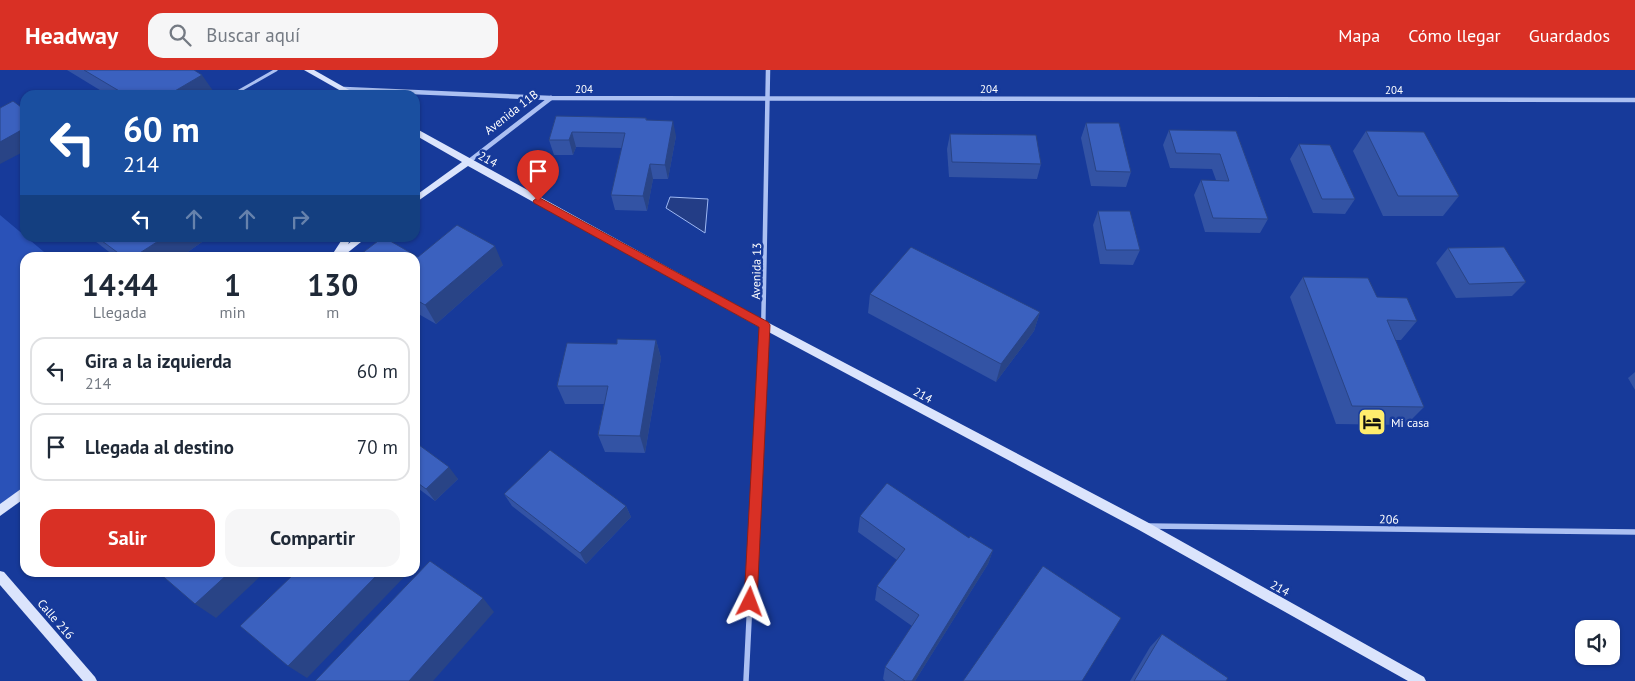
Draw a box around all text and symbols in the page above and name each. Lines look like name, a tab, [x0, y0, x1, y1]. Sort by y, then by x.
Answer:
search box	[148, 13, 498, 58]
text: Headway	[25, 20, 118, 51]
icon: search	[166, 21, 194, 49]
text: Buscar aquí	[206, 23, 300, 47]
text: Mapa	[1338, 24, 1380, 47]
text: Cómo llegar	[1408, 24, 1501, 47]
text: Guardados	[1529, 24, 1610, 47]
street label: 204	[575, 82, 593, 96]
street label: 204	[980, 82, 998, 96]
street label: 204	[1385, 83, 1403, 97]
street label: Avenida 11B	[481, 86, 541, 138]
text: 60 m	[123, 106, 200, 152]
icon: left	[40, 110, 105, 175]
street label: 214	[476, 148, 501, 171]
text: 214	[123, 150, 159, 178]
pin	[517, 150, 559, 201]
icon: arrive	[524, 157, 552, 185]
icon: left	[127, 205, 155, 233]
icon: ahead	[180, 205, 208, 233]
icon: ahead	[233, 205, 261, 233]
icon: right	[286, 205, 314, 233]
street label: Avenida 13	[748, 242, 764, 300]
text: 14:44	[82, 265, 158, 304]
text: 1	[224, 265, 241, 304]
text: 130	[307, 265, 358, 304]
text: Llegada	[93, 302, 147, 322]
text: min	[220, 302, 246, 322]
text: m	[326, 302, 339, 322]
text: Gira a la izquierda	[85, 349, 232, 373]
icon: left	[42, 357, 70, 385]
text: 60 m	[357, 359, 398, 383]
text: 214	[85, 373, 111, 393]
street label: 214	[911, 384, 936, 406]
hotel icon: Mi casa	[1357, 407, 1387, 437]
place label: Mi casa	[1391, 415, 1429, 430]
icon: arrive	[42, 433, 70, 461]
text: Llegada al destino	[85, 435, 234, 459]
text: 70 m	[357, 435, 398, 459]
button: Salir	[40, 509, 215, 567]
button: Compartir	[225, 509, 400, 567]
street label: 206	[1379, 511, 1399, 527]
position arrow	[723, 575, 775, 627]
street label: 214	[1268, 577, 1293, 600]
street label: Calle 216	[34, 596, 78, 642]
map controls	[1575, 620, 1620, 665]
button: sound	[1575, 620, 1620, 665]

